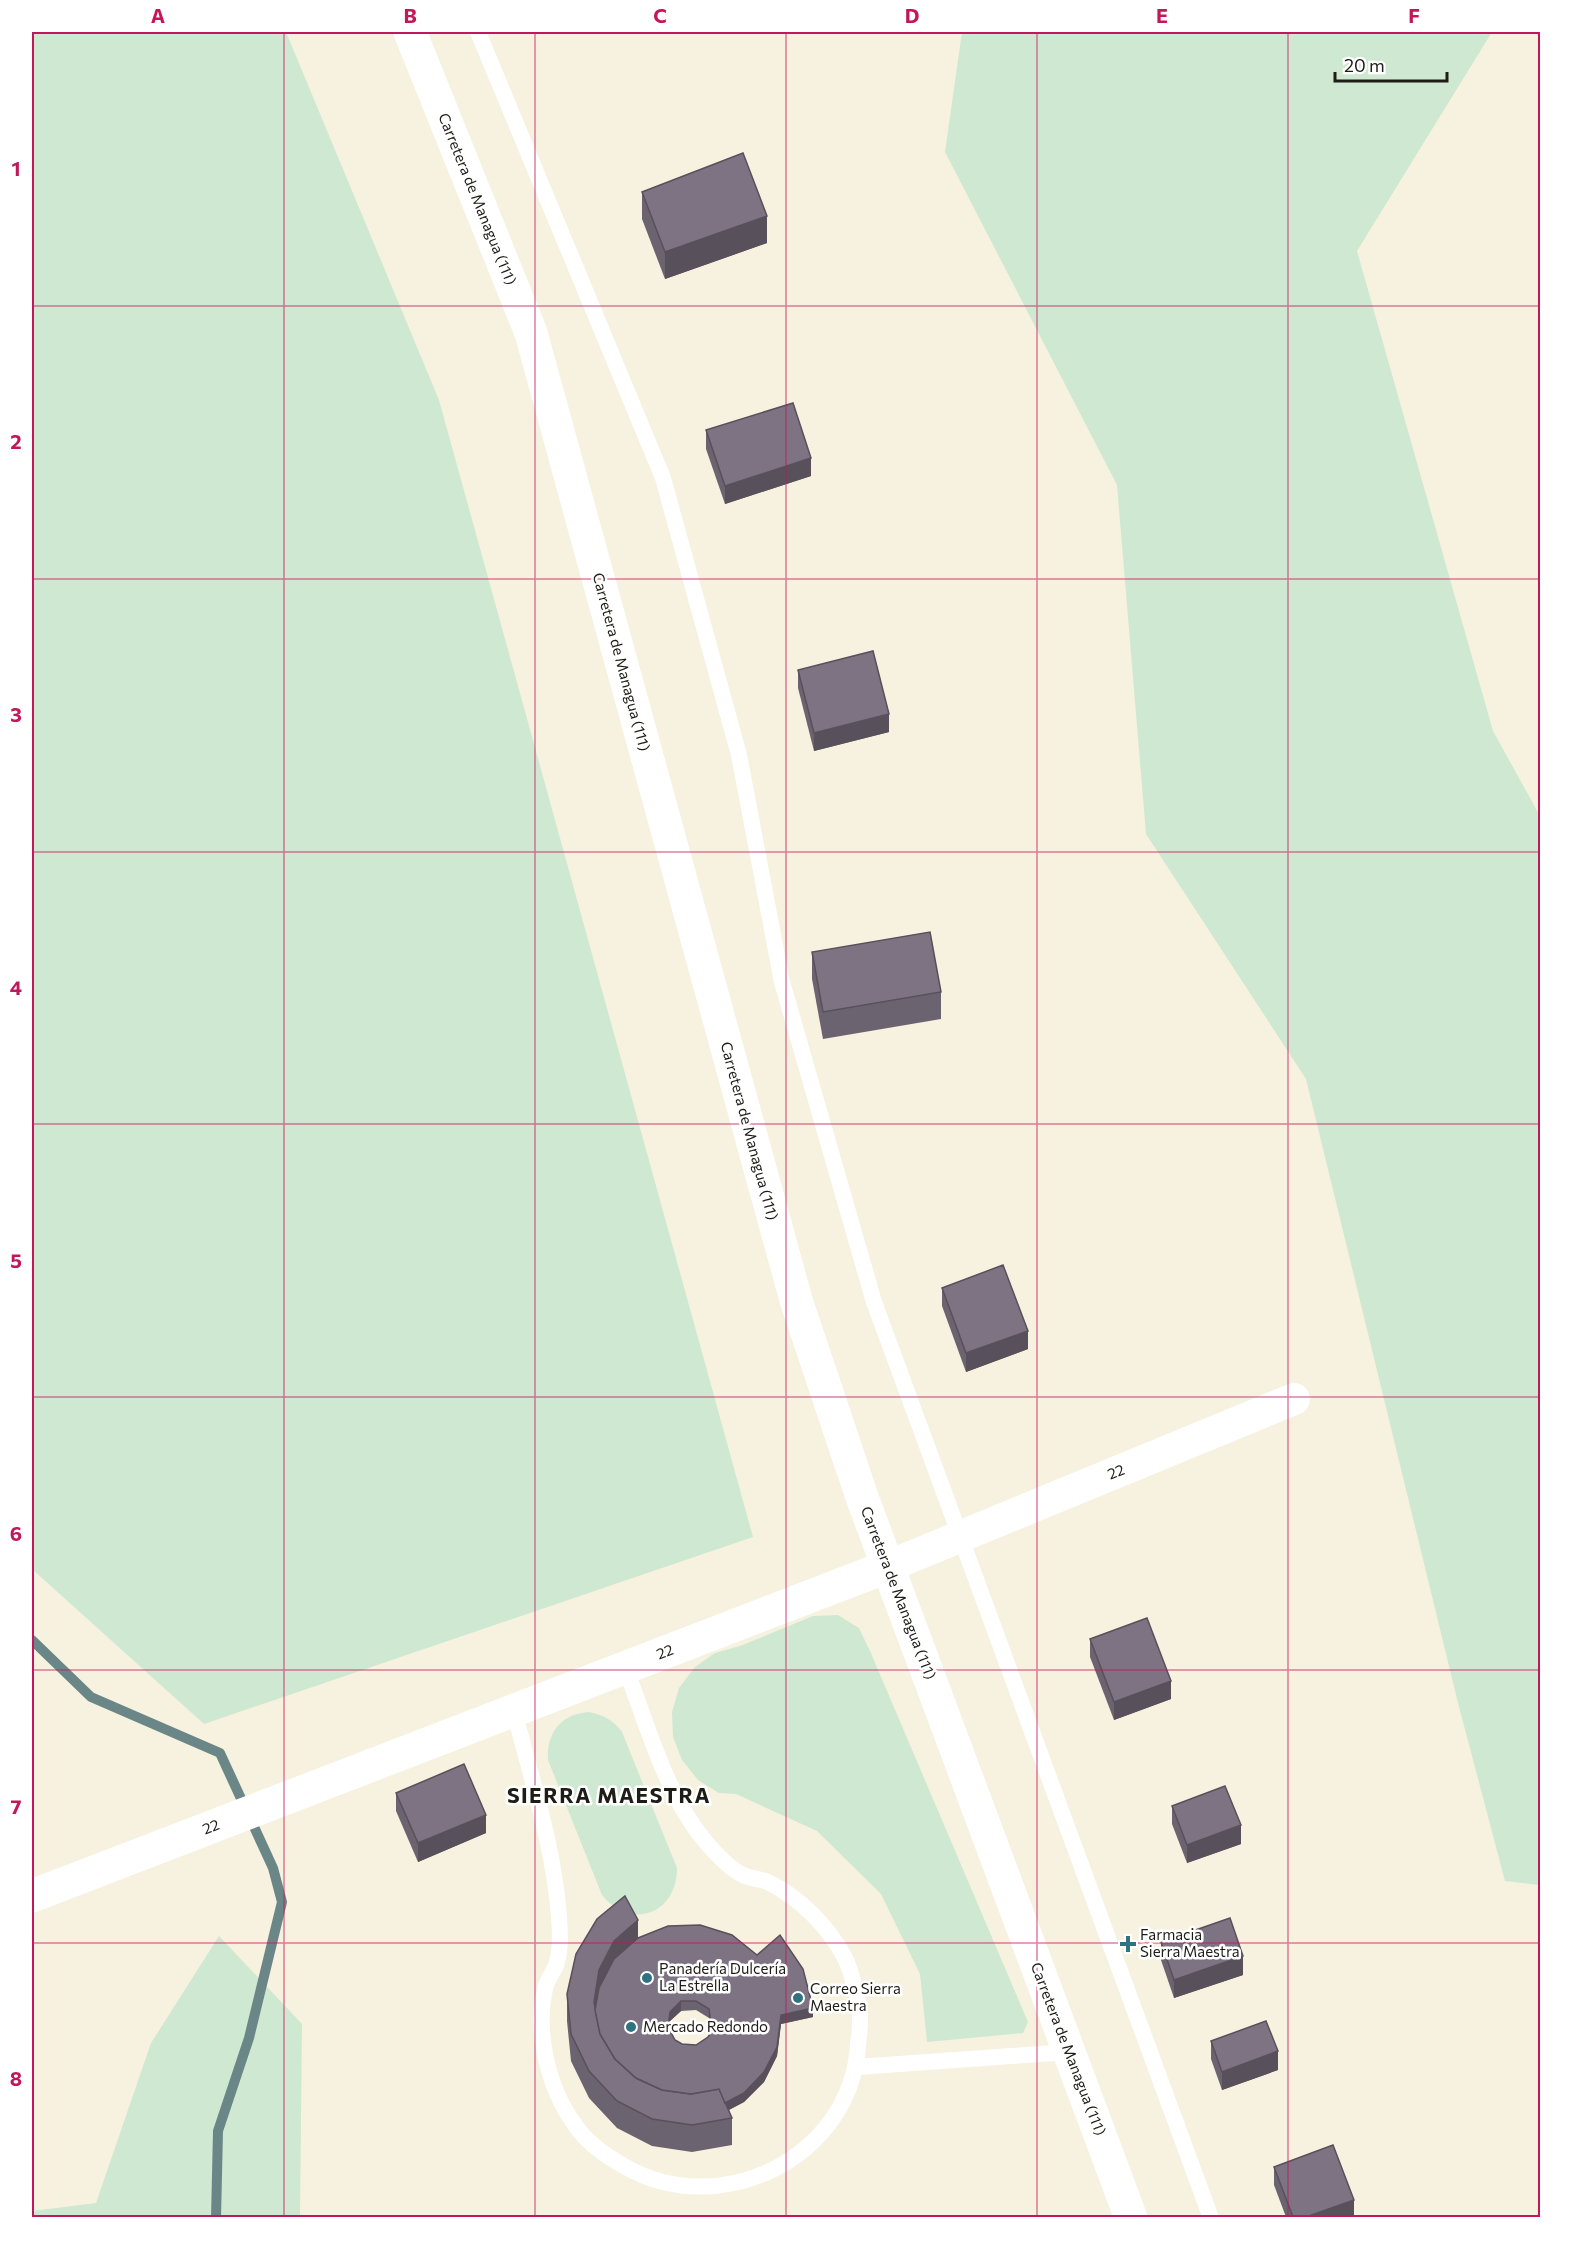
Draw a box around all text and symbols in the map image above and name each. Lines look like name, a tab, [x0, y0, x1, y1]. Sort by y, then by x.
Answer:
text: A	[151, 3, 165, 27]
text: B	[403, 3, 417, 27]
text: C	[653, 3, 667, 27]
text: D	[905, 3, 919, 27]
text: E	[1156, 3, 1168, 27]
text: F	[1408, 3, 1420, 27]
scale bar	[1335, 45, 1448, 83]
text: 20 m	[1344, 54, 1385, 76]
street label: Carretera de Managua (111)	[435, 110, 521, 287]
text: 1	[11, 156, 21, 180]
text: 2	[10, 429, 22, 453]
street label: Carretera de Managua (111)	[589, 571, 654, 753]
text: 3	[10, 702, 22, 726]
text: 4	[10, 975, 22, 999]
street label: Carretera de Managua (111)	[717, 1040, 782, 1222]
text: 5	[10, 1248, 22, 1272]
street label: 22	[1105, 1460, 1127, 1483]
street label: Carretera de Managua (111)	[858, 1504, 940, 1682]
text: 6	[10, 1521, 22, 1545]
street label: 22	[654, 1640, 676, 1662]
district label: SIERRA MAESTRA	[507, 1782, 711, 1807]
text: 7	[11, 1794, 22, 1818]
street label: 22	[200, 1815, 222, 1837]
place label: Farmacia Sierra Maestra	[1140, 1925, 1240, 1960]
marker: Farmacia Sierra Maestra	[1121, 1937, 1135, 1951]
place label: Panadería Dulcería La Estrella	[659, 1959, 786, 1994]
street label: Carretera de Managua (111)	[1028, 1960, 1110, 2138]
marker: Panadería Dulcería La Estrella	[640, 1971, 654, 1985]
place label: Correo Sierra Maestra	[810, 1979, 901, 2014]
marker: Correo Sierra Maestra	[791, 1991, 805, 2005]
place label: Mercado Redondo	[643, 2017, 768, 2035]
marker: Mercado Redondo	[624, 2020, 638, 2034]
text: 8	[10, 2066, 22, 2090]

